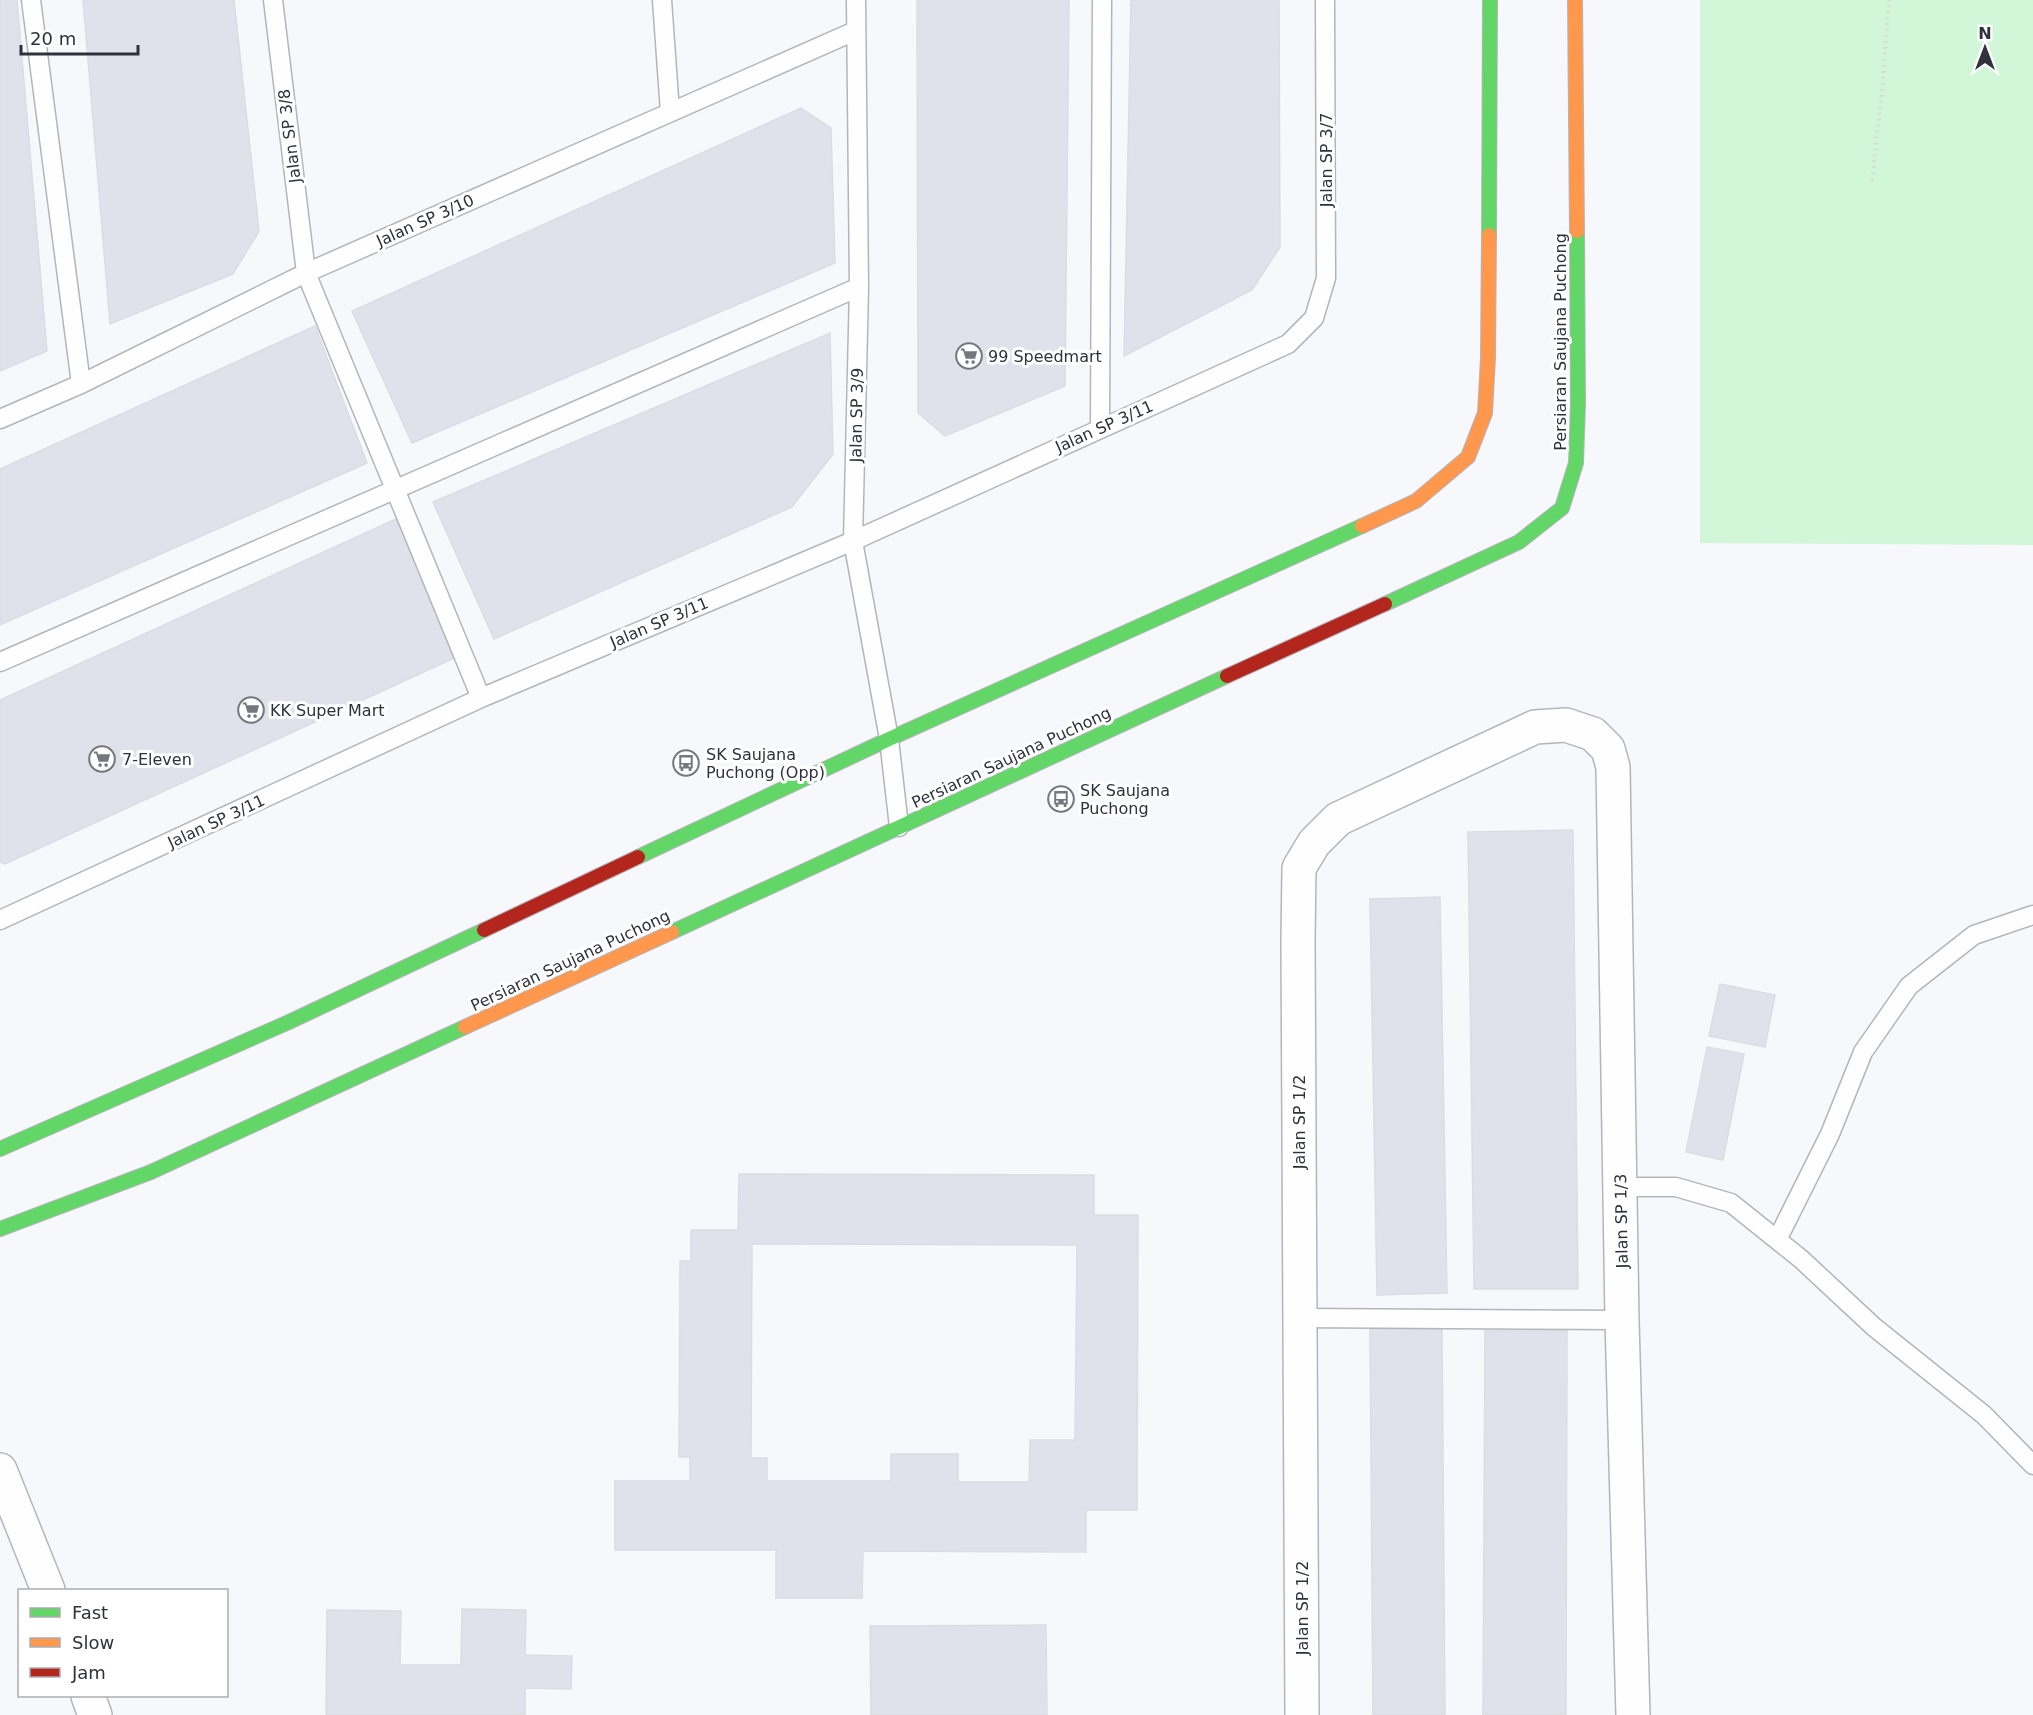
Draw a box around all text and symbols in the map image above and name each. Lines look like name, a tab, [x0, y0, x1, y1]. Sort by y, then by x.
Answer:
scale bar	[21, 18, 138, 56]
north arrow	[1955, 18, 2015, 78]
text: N	[1978, 24, 1992, 43]
text: 20 m	[30, 28, 76, 49]
street label: Jalan SP 3/8	[274, 88, 305, 185]
street label: Jalan SP 3/7	[1317, 113, 1336, 208]
street label: Jalan SP 3/10	[373, 190, 477, 251]
street label: Persiaran Saujana Puchong	[1551, 233, 1570, 451]
supermarket icon: 99 Speedmart	[954, 341, 984, 371]
place label: 99 Speedmart	[988, 347, 1102, 366]
street label: Jalan SP 3/9	[846, 368, 867, 463]
street label: Jalan SP 3/11	[1052, 396, 1156, 457]
street label: Jalan SP 3/11	[606, 593, 711, 652]
supermarket icon: KK Super Mart	[236, 695, 266, 725]
place label: KK Super Mart	[270, 701, 385, 720]
street label: Persiaran Saujana Puchong	[909, 703, 1114, 812]
supermarket icon: 7-Eleven	[87, 744, 117, 774]
place label: SK Saujana Puchong (Opp)	[706, 745, 825, 782]
bus stop icon: SK Saujana Puchong (Opp)	[671, 748, 701, 778]
place label: 7-Eleven	[122, 750, 192, 769]
place label: SK Saujana Puchong	[1080, 781, 1170, 818]
bus stop icon: SK Saujana Puchong	[1046, 784, 1076, 814]
street label: Jalan SP 3/11	[164, 791, 268, 853]
street label: Persiaran Saujana Puchong	[468, 906, 673, 1015]
street label: Jalan SP 1/2	[1290, 1075, 1309, 1170]
street label: Jalan SP 1/3	[1611, 1174, 1632, 1269]
street label: Jalan SP 1/2	[1293, 1561, 1312, 1656]
legend	[18, 1589, 228, 1697]
text: Fast	[72, 1602, 108, 1623]
text: Slow	[72, 1632, 114, 1653]
text: Jam	[71, 1662, 106, 1683]

